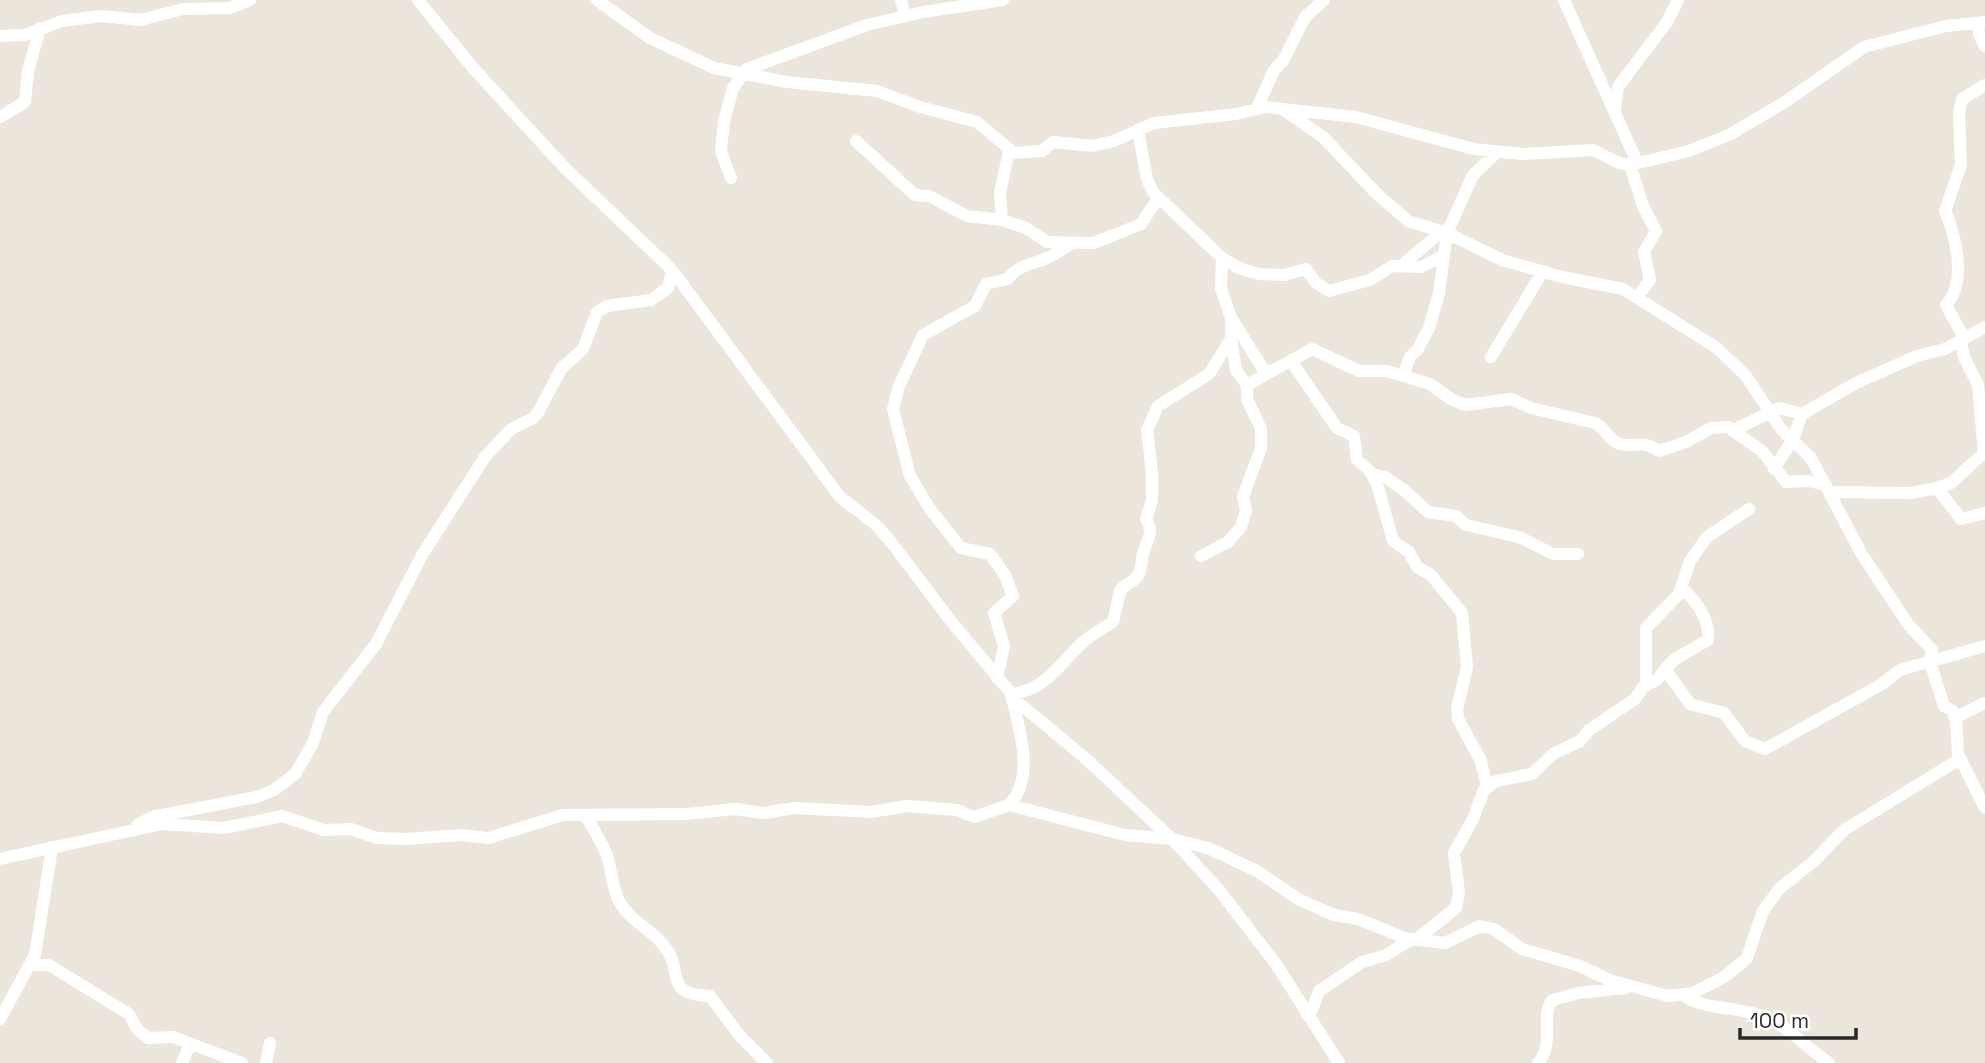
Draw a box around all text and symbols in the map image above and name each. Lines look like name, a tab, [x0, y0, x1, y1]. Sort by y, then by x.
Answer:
scale bar	[1740, 996, 1856, 1040]
text: 100 m	[1750, 1007, 1809, 1034]

